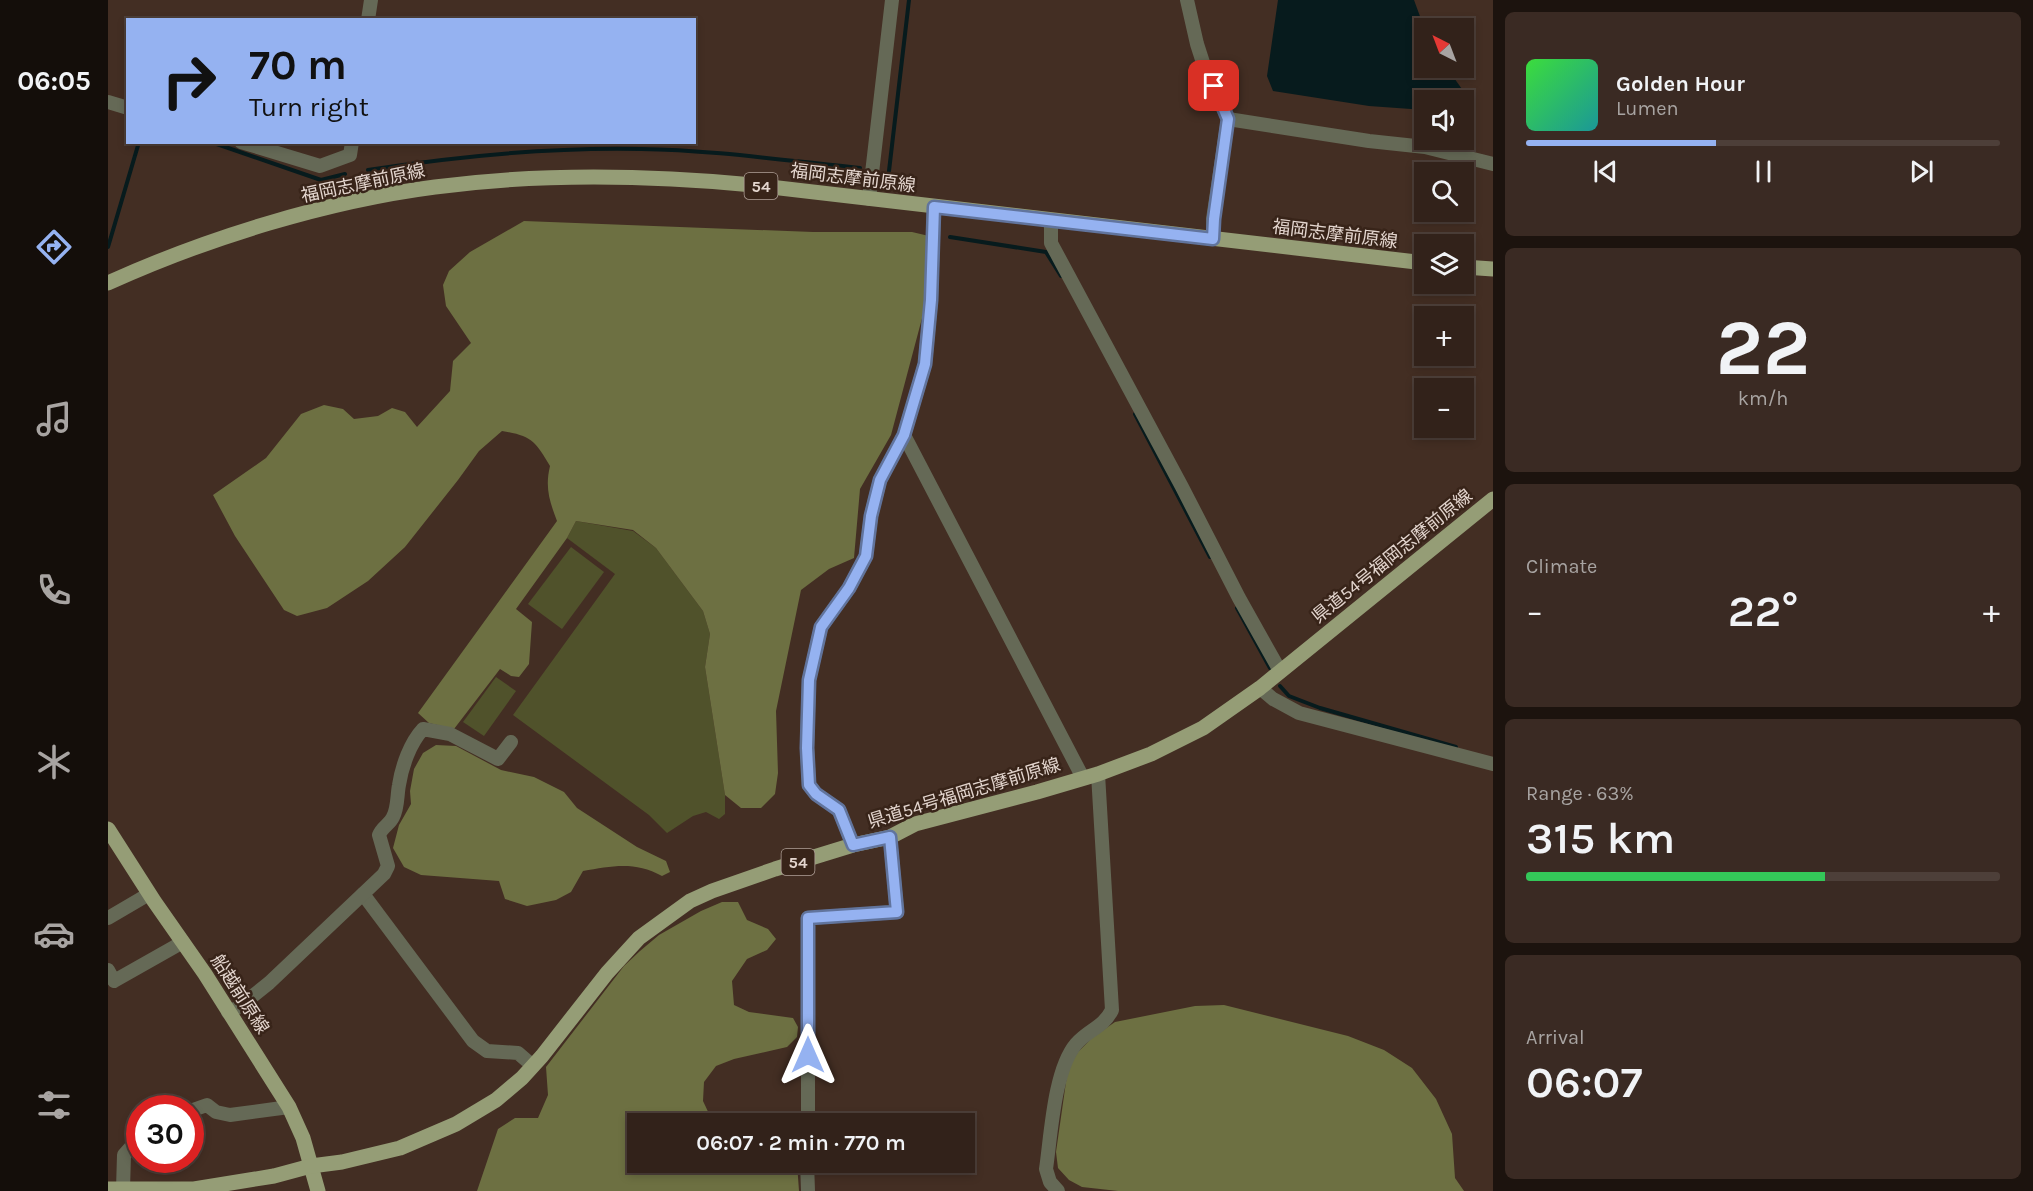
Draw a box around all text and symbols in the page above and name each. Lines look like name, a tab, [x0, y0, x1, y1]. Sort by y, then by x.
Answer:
north arrow	[1414, 18, 1474, 78]
map controls	[1414, 18, 1474, 438]
text: 70 m	[249, 40, 347, 90]
icon: right	[150, 42, 228, 120]
pin	[1188, 60, 1239, 111]
text: 06:05	[17, 65, 91, 97]
icon: arrive	[1197, 69, 1230, 102]
text: Golden Hour	[1616, 71, 1745, 97]
button: sound	[1414, 90, 1474, 150]
text: Turn right	[249, 91, 369, 123]
text: Lumen	[1616, 97, 1679, 120]
icon: previous	[1589, 155, 1622, 188]
icon: pause	[1747, 155, 1780, 188]
icon: next	[1905, 155, 1938, 188]
street label: 福岡志摩前原線	[299, 159, 427, 207]
street label: 福岡志摩前原線	[789, 159, 917, 197]
button: search	[1414, 162, 1474, 222]
road number: 54	[744, 173, 778, 199]
street label: 福岡志摩前原線	[1271, 215, 1399, 253]
icon: directions	[33, 226, 75, 268]
button: layers	[1414, 234, 1474, 294]
text: 22	[1716, 302, 1810, 394]
button: +	[1414, 306, 1474, 366]
button: −	[1414, 378, 1474, 438]
text: km/h	[1738, 387, 1788, 410]
icon: music	[33, 398, 75, 440]
street label: 県道54号福岡志摩前原線	[1307, 484, 1477, 628]
text: Climate	[1526, 555, 1597, 578]
icon: phone	[33, 569, 75, 611]
text: 22°	[1728, 585, 1798, 637]
text: −	[1526, 592, 1543, 630]
text: +	[1983, 592, 2000, 630]
icon: climate	[33, 741, 75, 783]
street label: 県道54号福岡志摩前原線	[865, 753, 1063, 833]
text: Range · 63%	[1526, 782, 1634, 805]
text: 315 km	[1526, 812, 1675, 864]
road number: 54	[782, 849, 814, 875]
icon: car	[33, 913, 75, 955]
street label: 船越前原線	[206, 950, 274, 1038]
position arrow	[776, 1023, 840, 1087]
text: Arrival	[1526, 1026, 1585, 1049]
text: 06:07	[1526, 1056, 1643, 1108]
icon: filters	[33, 1084, 75, 1126]
speed limit sign: 30	[126, 1095, 204, 1173]
text: 06:07 · 2 min · 770 m	[696, 1130, 906, 1156]

